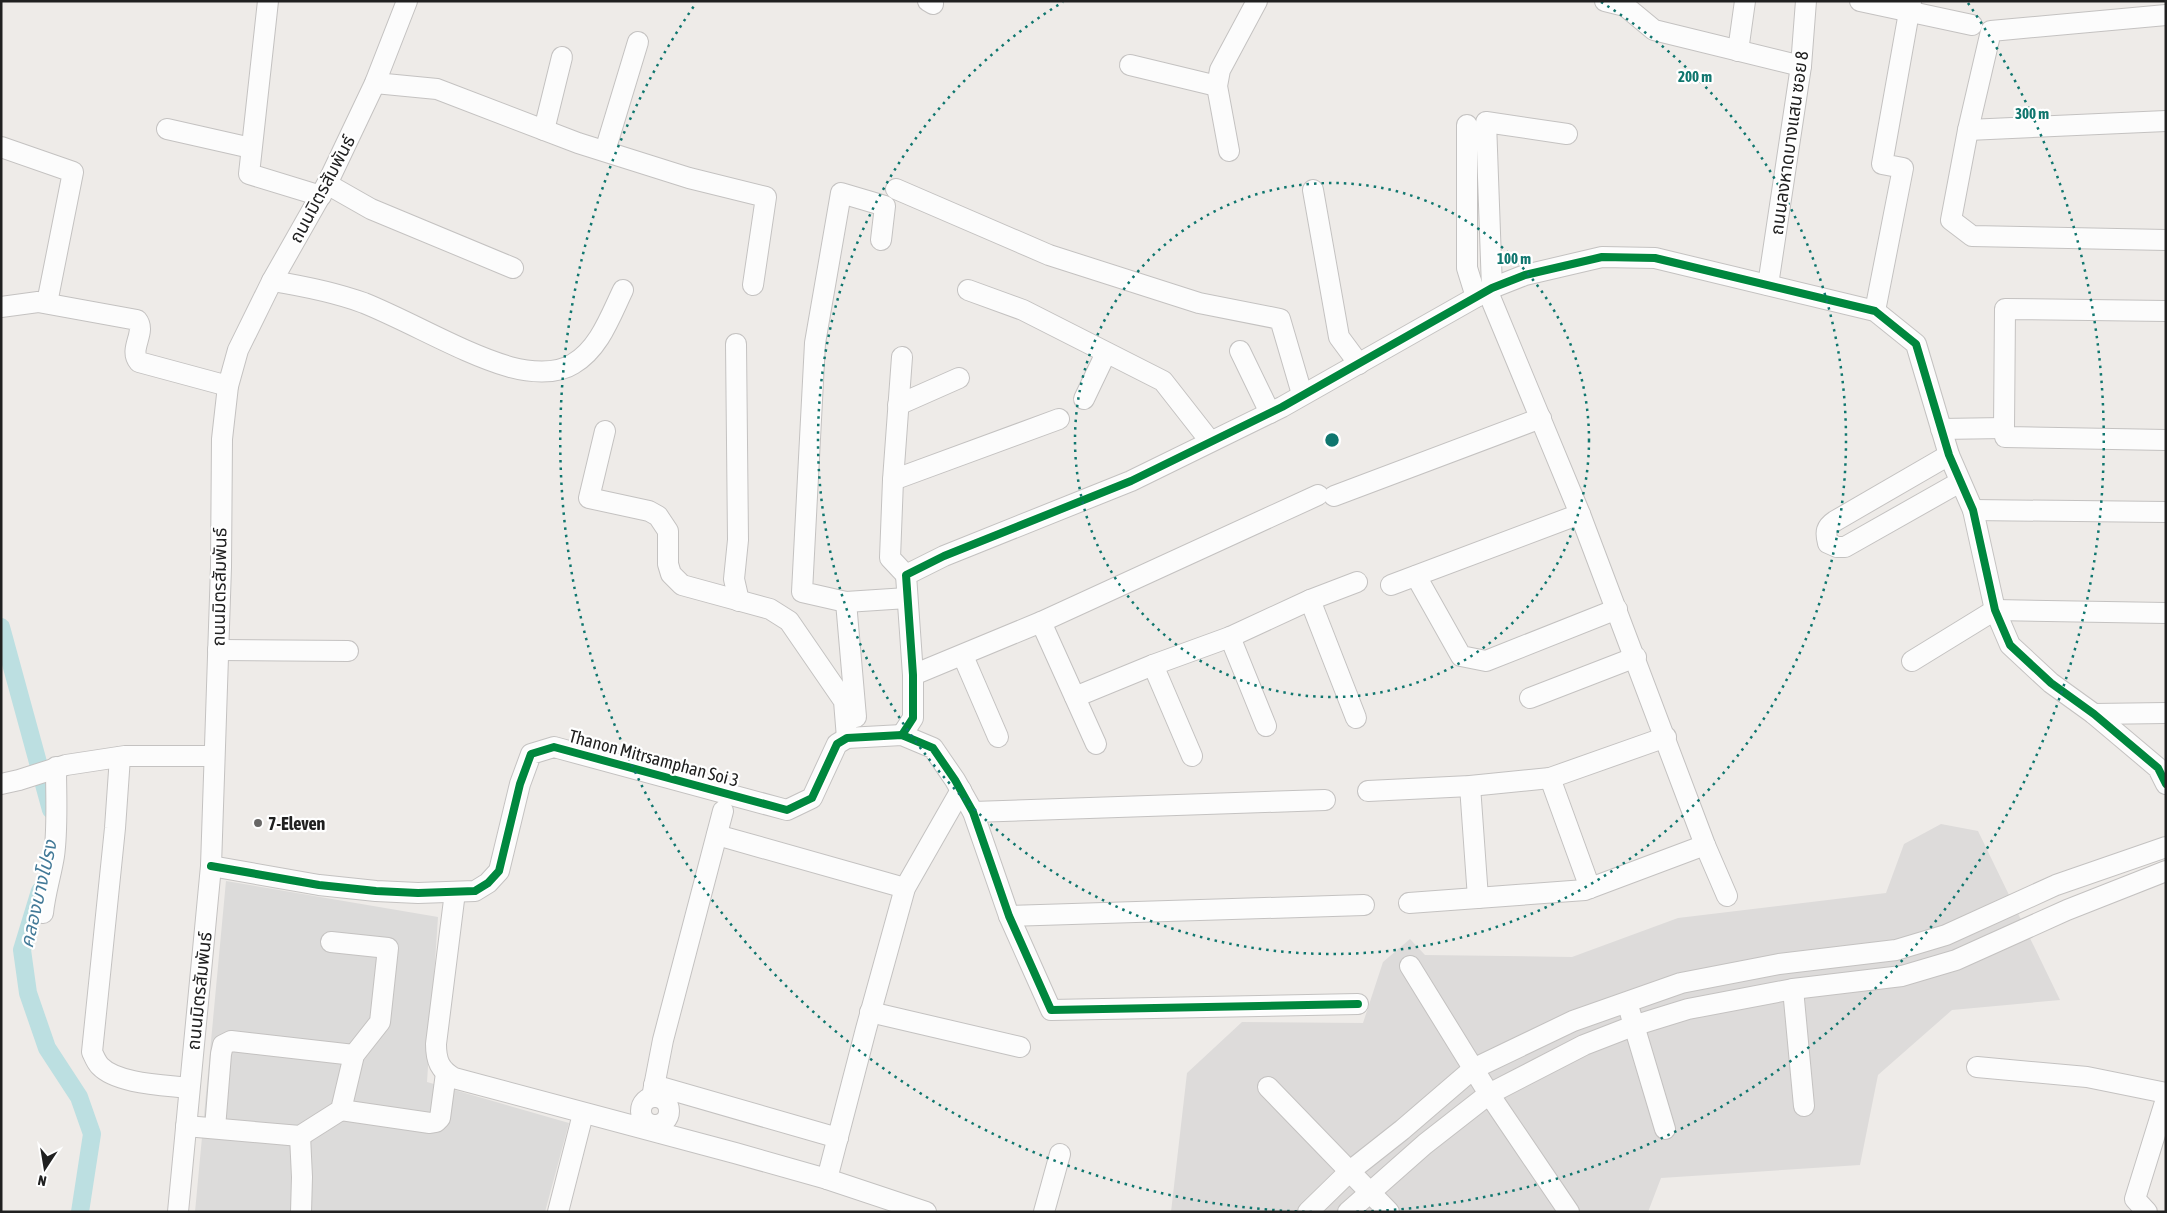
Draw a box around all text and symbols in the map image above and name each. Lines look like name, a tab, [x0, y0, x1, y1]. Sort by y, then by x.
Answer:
street label: ถนนลงหาดบางแสน ซอย 8	[1766, 50, 1812, 236]
text: 200 m	[1678, 68, 1712, 85]
text: 300 m	[2015, 105, 2049, 122]
street label: ถนนมิตรสัมพันธ์	[285, 131, 359, 246]
text: 100 m	[1497, 250, 1531, 267]
centre of rings	[1323, 431, 1341, 449]
street label: ถนนมิตรสัมพันธ์	[207, 527, 231, 647]
street label: Thanon Mitrsamphan Soi 3	[567, 725, 741, 791]
place label: 7-Eleven	[268, 813, 326, 834]
marker: 7-Eleven	[252, 817, 264, 829]
water label: คลองบางโปรง	[15, 837, 61, 950]
street label: ถนนมิตรสัมพันธ์	[182, 930, 216, 1051]
north arrow	[20, 1143, 70, 1193]
text: N	[37, 1172, 48, 1189]

